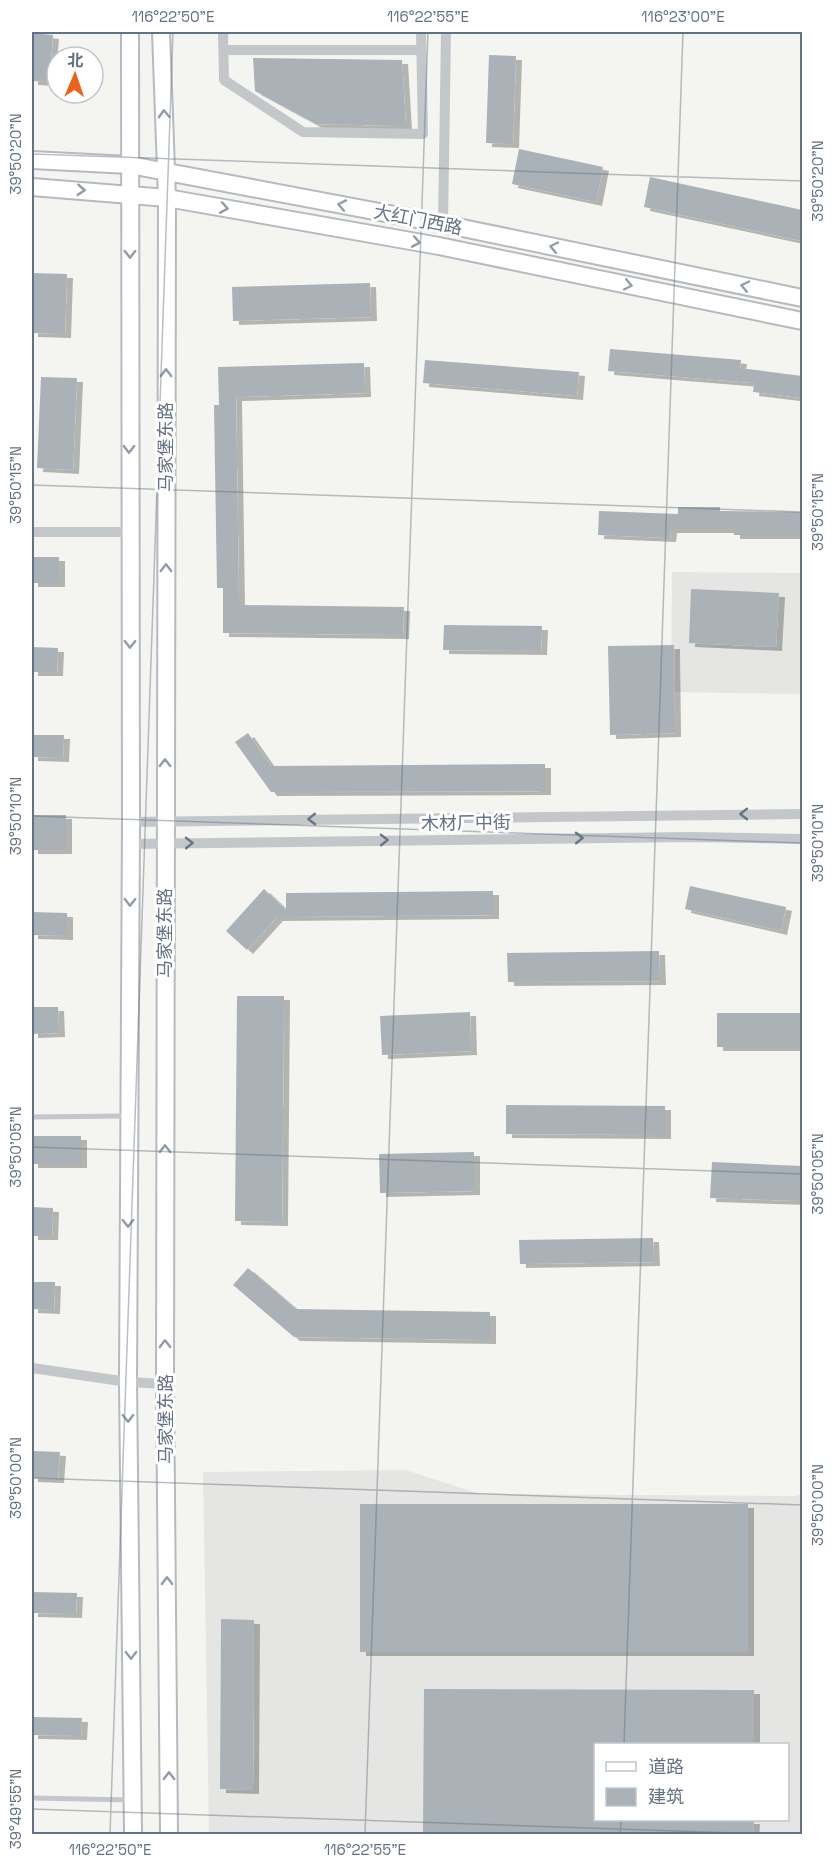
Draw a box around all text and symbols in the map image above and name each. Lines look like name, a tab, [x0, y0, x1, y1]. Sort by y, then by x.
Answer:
text: 116°22'50"E	[132, 7, 214, 26]
text: 116°22'55"E	[387, 7, 469, 26]
text: 116°23'00"E	[641, 7, 725, 26]
north arrow	[45, 45, 105, 105]
text: 北	[67, 50, 84, 71]
one-way arrow	[158, 110, 170, 119]
text: 39°50'20"N	[6, 113, 25, 195]
text: 39°50'20"N	[808, 140, 827, 222]
one-way arrow	[76, 183, 85, 196]
one-way arrow	[337, 200, 347, 212]
street label: 大红门西路	[372, 200, 464, 239]
one-way arrow	[219, 201, 229, 214]
one-way arrow	[411, 235, 421, 248]
one-way arrow	[549, 241, 559, 254]
one-way arrow	[124, 249, 136, 258]
one-way arrow	[623, 278, 633, 291]
one-way arrow	[740, 280, 750, 293]
one-way arrow	[160, 369, 172, 378]
street label: 马家堡东路	[154, 402, 177, 492]
one-way arrow	[123, 444, 136, 453]
text: 39°50'15"N	[6, 446, 25, 524]
text: 39°50'15"N	[808, 473, 827, 551]
one-way arrow	[160, 564, 172, 573]
one-way arrow	[124, 639, 136, 648]
one-way arrow	[159, 759, 171, 768]
text: 39°50'10"N	[6, 777, 25, 855]
text: 39°50'10"N	[808, 804, 827, 882]
one-way arrow	[740, 808, 749, 820]
street label: 木材厂中街	[421, 810, 511, 835]
one-way arrow	[307, 813, 316, 826]
one-way arrow	[575, 832, 584, 844]
one-way arrow	[380, 834, 389, 847]
one-way arrow	[185, 837, 194, 849]
street label: 马家堡东路	[153, 888, 176, 978]
one-way arrow	[124, 898, 136, 907]
text: 39°50'05"N	[6, 1106, 25, 1188]
text: 39°50'05"N	[808, 1133, 827, 1215]
one-way arrow	[159, 1145, 171, 1154]
one-way arrow	[122, 1219, 134, 1228]
one-way arrow	[159, 1340, 171, 1349]
street label: 马家堡东路	[154, 1374, 177, 1464]
one-way arrow	[122, 1414, 134, 1423]
text: 39°50'00"N	[6, 1437, 25, 1519]
text: 39°50'00"N	[808, 1464, 827, 1546]
one-way arrow	[161, 1577, 173, 1586]
one-way arrow	[125, 1651, 137, 1660]
legend	[594, 1743, 789, 1821]
text: 道路	[648, 1755, 684, 1778]
text: 39°49'55"N	[6, 1769, 25, 1849]
one-way arrow	[163, 1772, 175, 1781]
text: 建筑	[648, 1785, 684, 1808]
text: 116°22'50"E	[69, 1840, 151, 1859]
text: 116°22'55"E	[324, 1840, 406, 1859]

